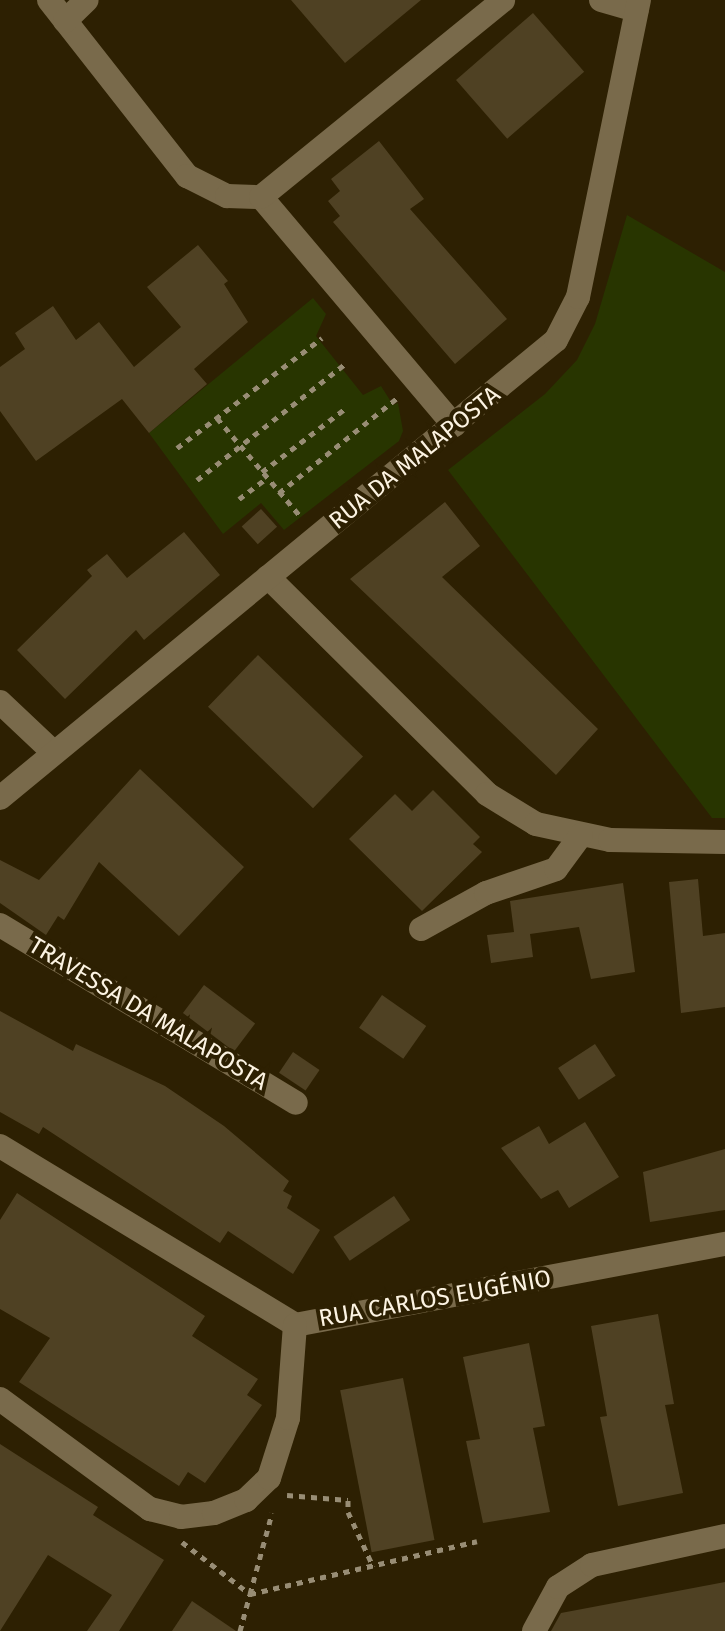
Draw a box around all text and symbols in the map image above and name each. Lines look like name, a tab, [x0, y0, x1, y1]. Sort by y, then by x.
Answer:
street label: RUA DA MALAPOSTA	[324, 380, 506, 536]
street label: TRAVESSA DA MALAPOSTA	[23, 931, 273, 1097]
street label: RUA CARLOS EUGÉNIO	[317, 1264, 553, 1334]

